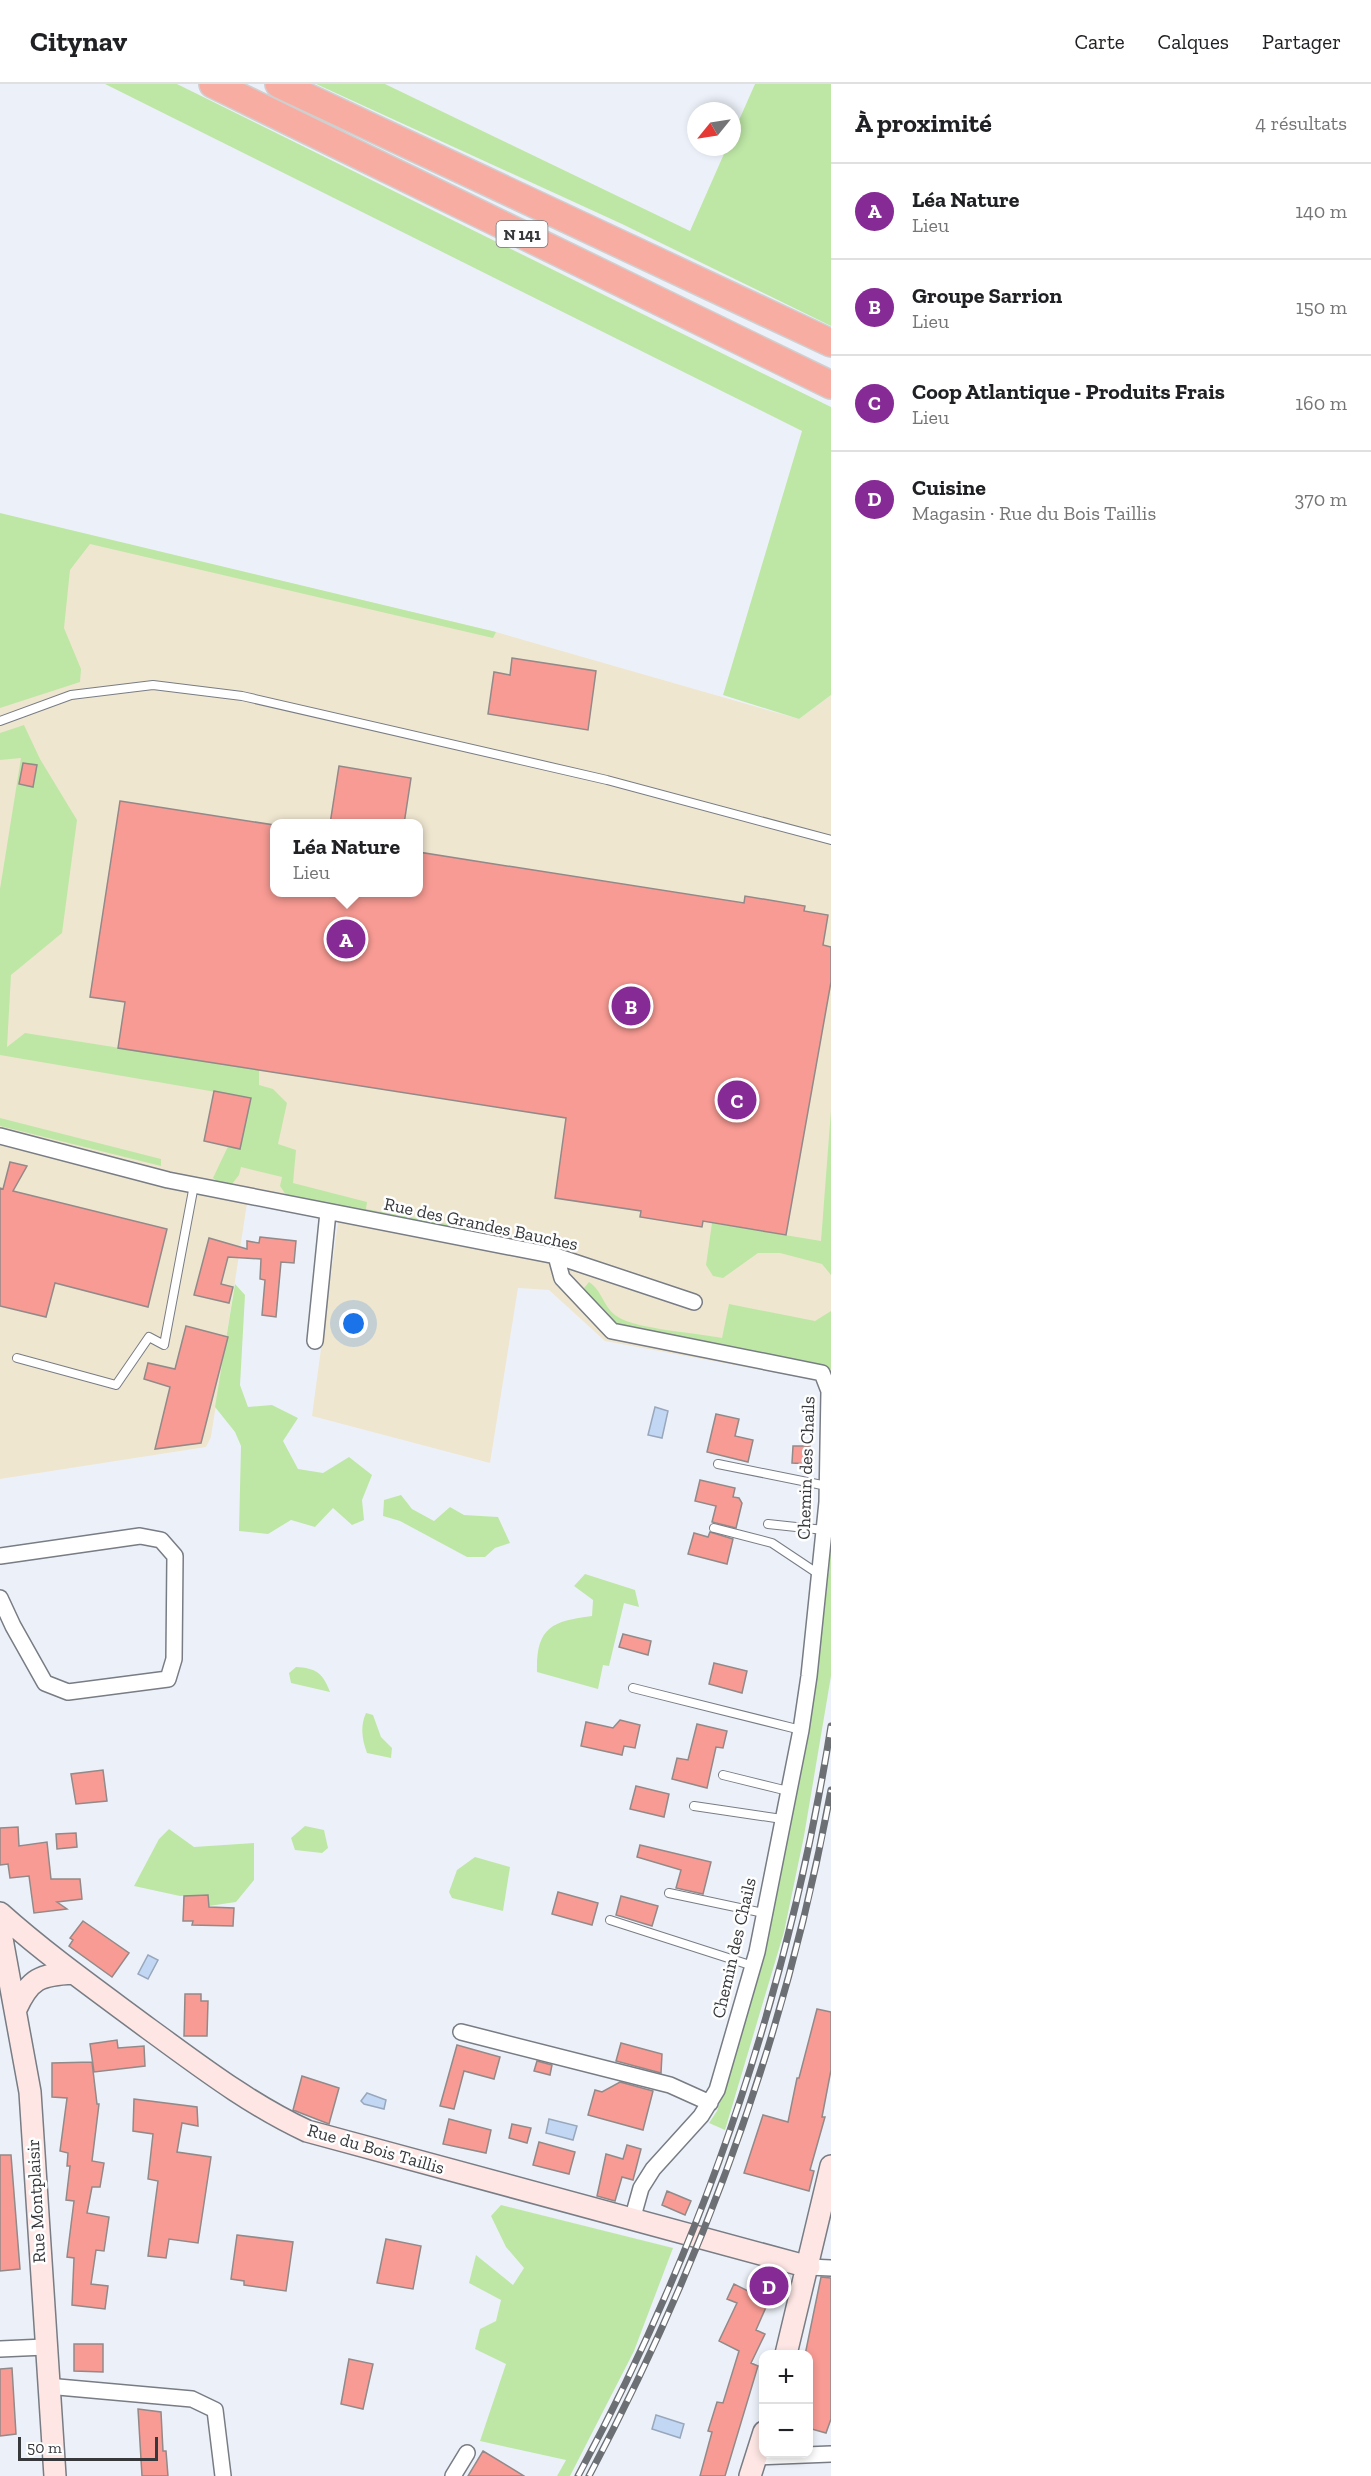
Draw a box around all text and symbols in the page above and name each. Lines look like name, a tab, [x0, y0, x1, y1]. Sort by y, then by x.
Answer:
text: Citynav	[30, 25, 127, 58]
text: Carte	[1074, 29, 1125, 54]
text: Calques	[1158, 29, 1229, 54]
text: Partager	[1262, 29, 1341, 54]
north arrow	[687, 102, 741, 156]
text: À proximité	[855, 107, 992, 139]
text: 4 résultats	[1255, 111, 1347, 135]
text: Léa Nature	[912, 186, 1019, 213]
text: A	[868, 199, 881, 223]
text: 140 m	[1295, 199, 1347, 223]
text: Lieu	[912, 213, 949, 237]
road number: N 141	[496, 221, 548, 247]
text: Groupe Sarrion	[912, 282, 1062, 309]
text: B	[868, 295, 881, 319]
text: 150 m	[1296, 295, 1347, 319]
text: Lieu	[912, 309, 949, 333]
text: Coop Atlantique - Produits Frais	[912, 378, 1225, 405]
text: C	[868, 391, 881, 415]
text: 160 m	[1295, 391, 1347, 415]
text: Lieu	[912, 405, 949, 429]
text: Cuisine	[912, 474, 986, 501]
text: D	[868, 487, 881, 511]
text: 370 m	[1294, 487, 1347, 511]
text: Magasin · Rue du Bois Taillis	[912, 501, 1156, 525]
popup	[270, 819, 423, 897]
text: Léa Nature	[293, 833, 400, 860]
text: Lieu	[293, 860, 330, 884]
pin: A	[326, 916, 366, 962]
pin: B	[612, 984, 650, 1028]
pin: C	[718, 1078, 756, 1122]
street label: Rue des Grandes Bauches	[382, 1193, 580, 1255]
your location	[339, 1309, 368, 1338]
street label: Chemin des Chails	[793, 1396, 820, 1540]
street label: Chemin des Chails	[707, 1875, 761, 2020]
street label: Rue du Bois Taillis	[305, 2119, 447, 2179]
street label: Rue Montplaisir	[22, 2138, 50, 2264]
pin: D	[750, 2264, 788, 2308]
map controls	[759, 2350, 813, 2458]
button: +	[759, 2350, 813, 2404]
button: −	[759, 2404, 813, 2458]
scale bar	[18, 2434, 158, 2462]
text: 50 m	[27, 2438, 62, 2457]

